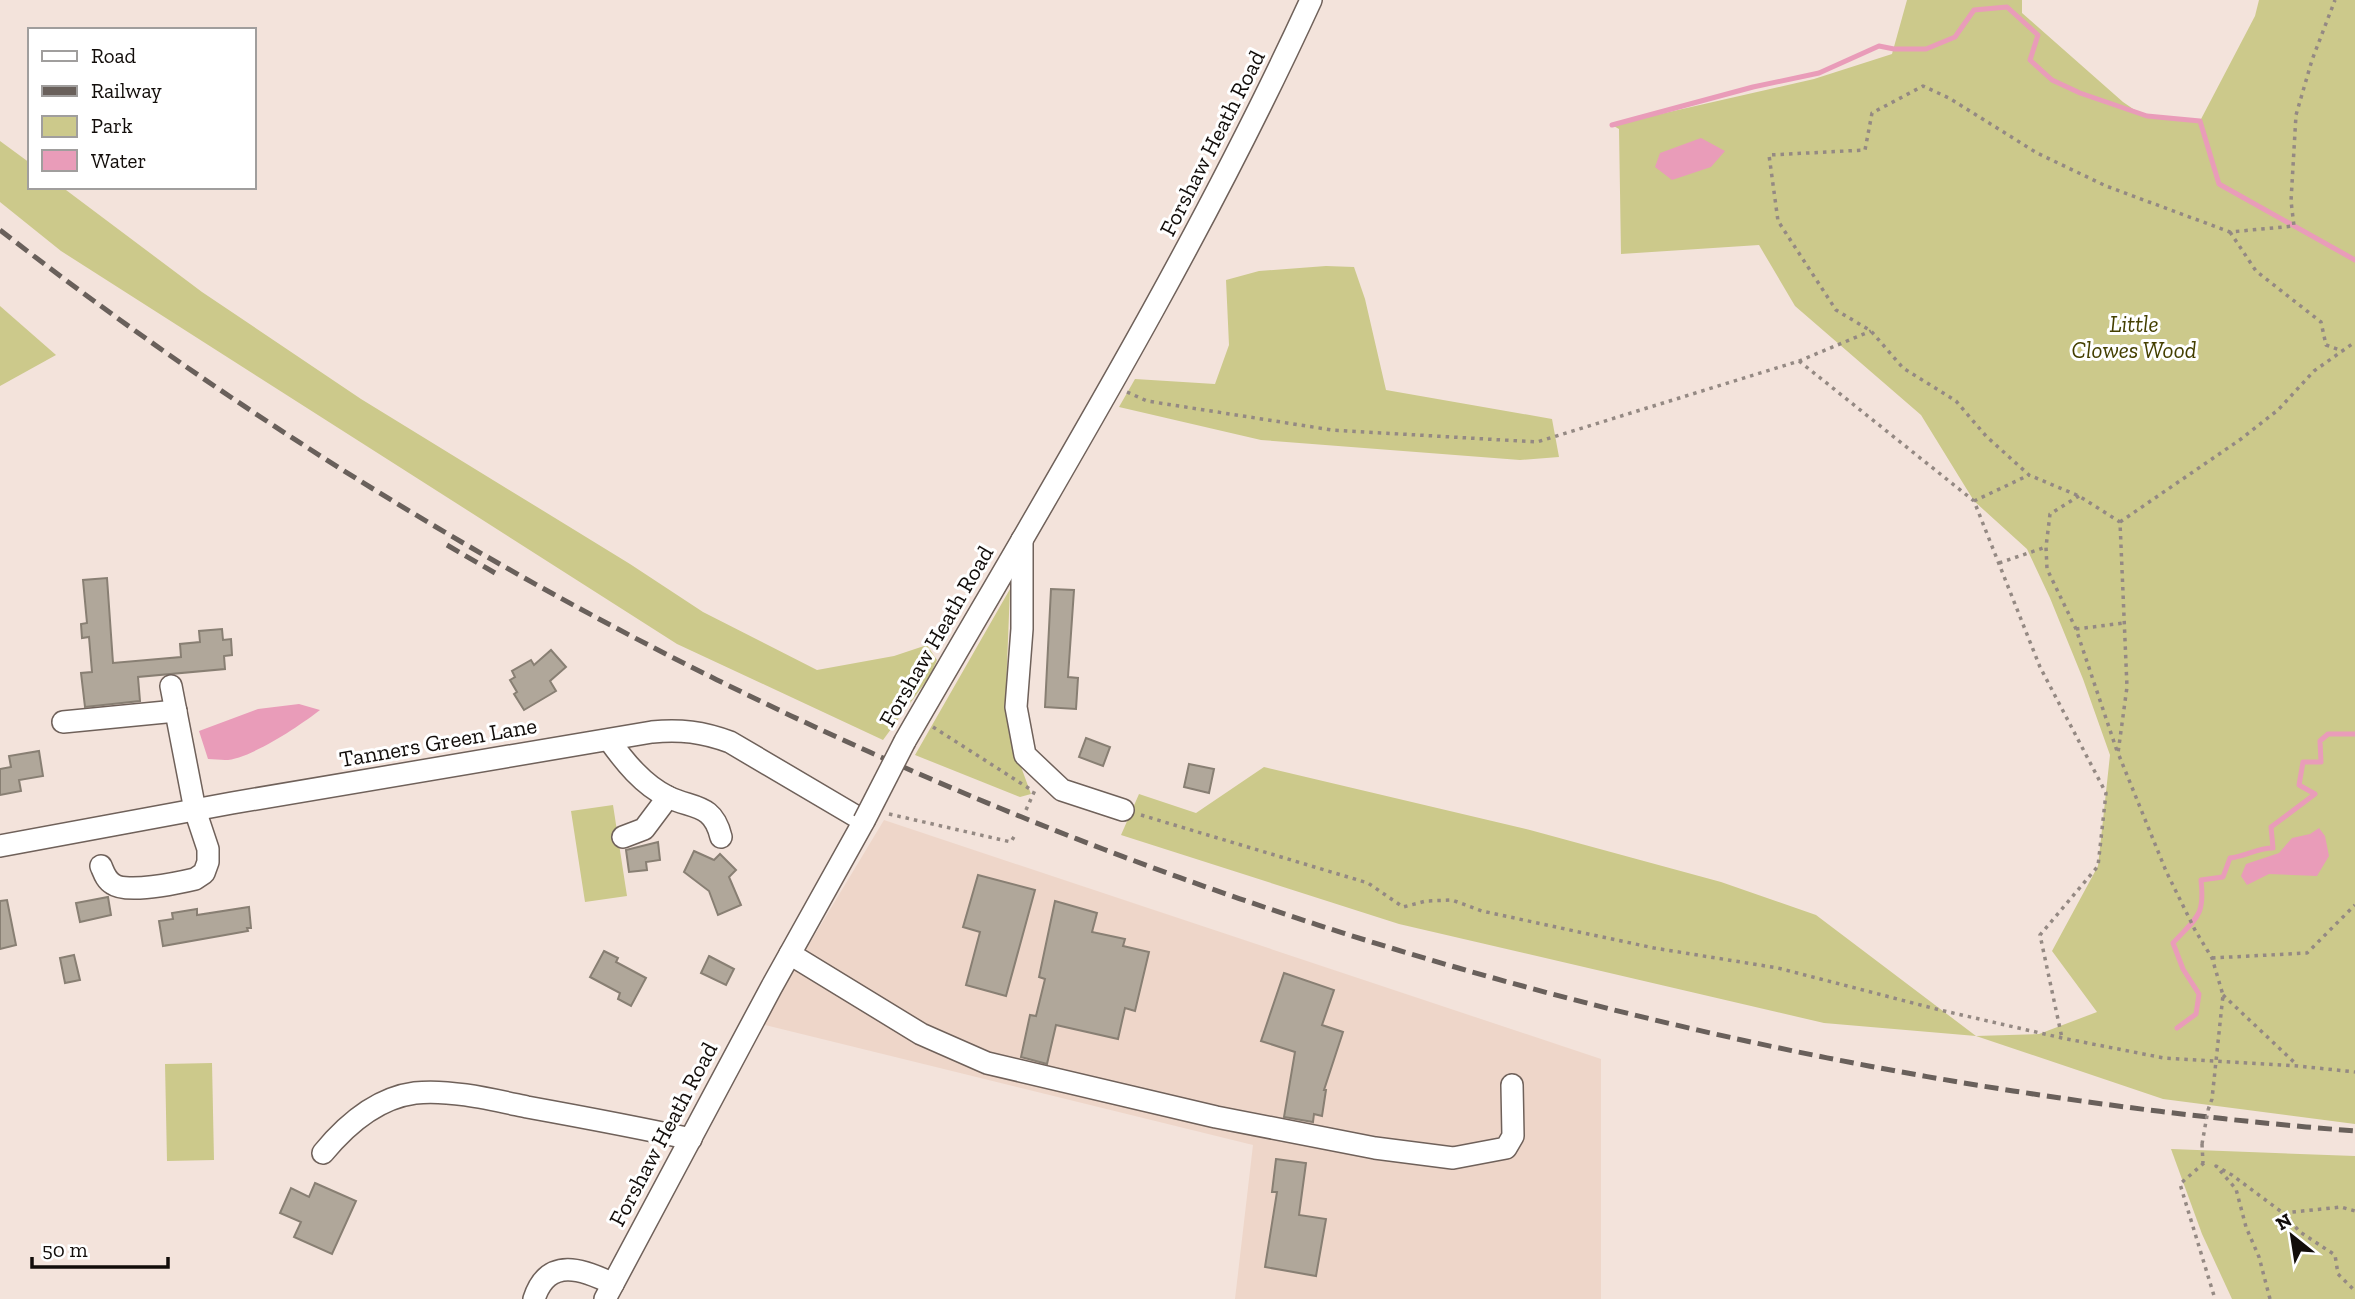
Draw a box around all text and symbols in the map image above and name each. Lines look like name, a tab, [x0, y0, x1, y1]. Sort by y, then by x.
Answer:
legend	[28, 28, 256, 189]
text: Road	[91, 43, 137, 68]
street label: Forshaw Heath Road	[1153, 45, 1271, 240]
text: Railway	[91, 78, 162, 103]
text: Park	[91, 113, 133, 138]
text: Water	[91, 148, 146, 173]
park label: Little Clowes Wood	[2072, 310, 2197, 364]
street label: Forshaw Heath Road	[873, 540, 999, 732]
street label: Tanners Green Lane	[337, 711, 539, 773]
street label: Forshaw Heath Road	[603, 1037, 724, 1231]
north arrow	[2257, 1201, 2327, 1271]
text: N	[2272, 1208, 2296, 1235]
scale bar	[32, 1226, 168, 1270]
text: 50 m	[42, 1237, 88, 1262]

